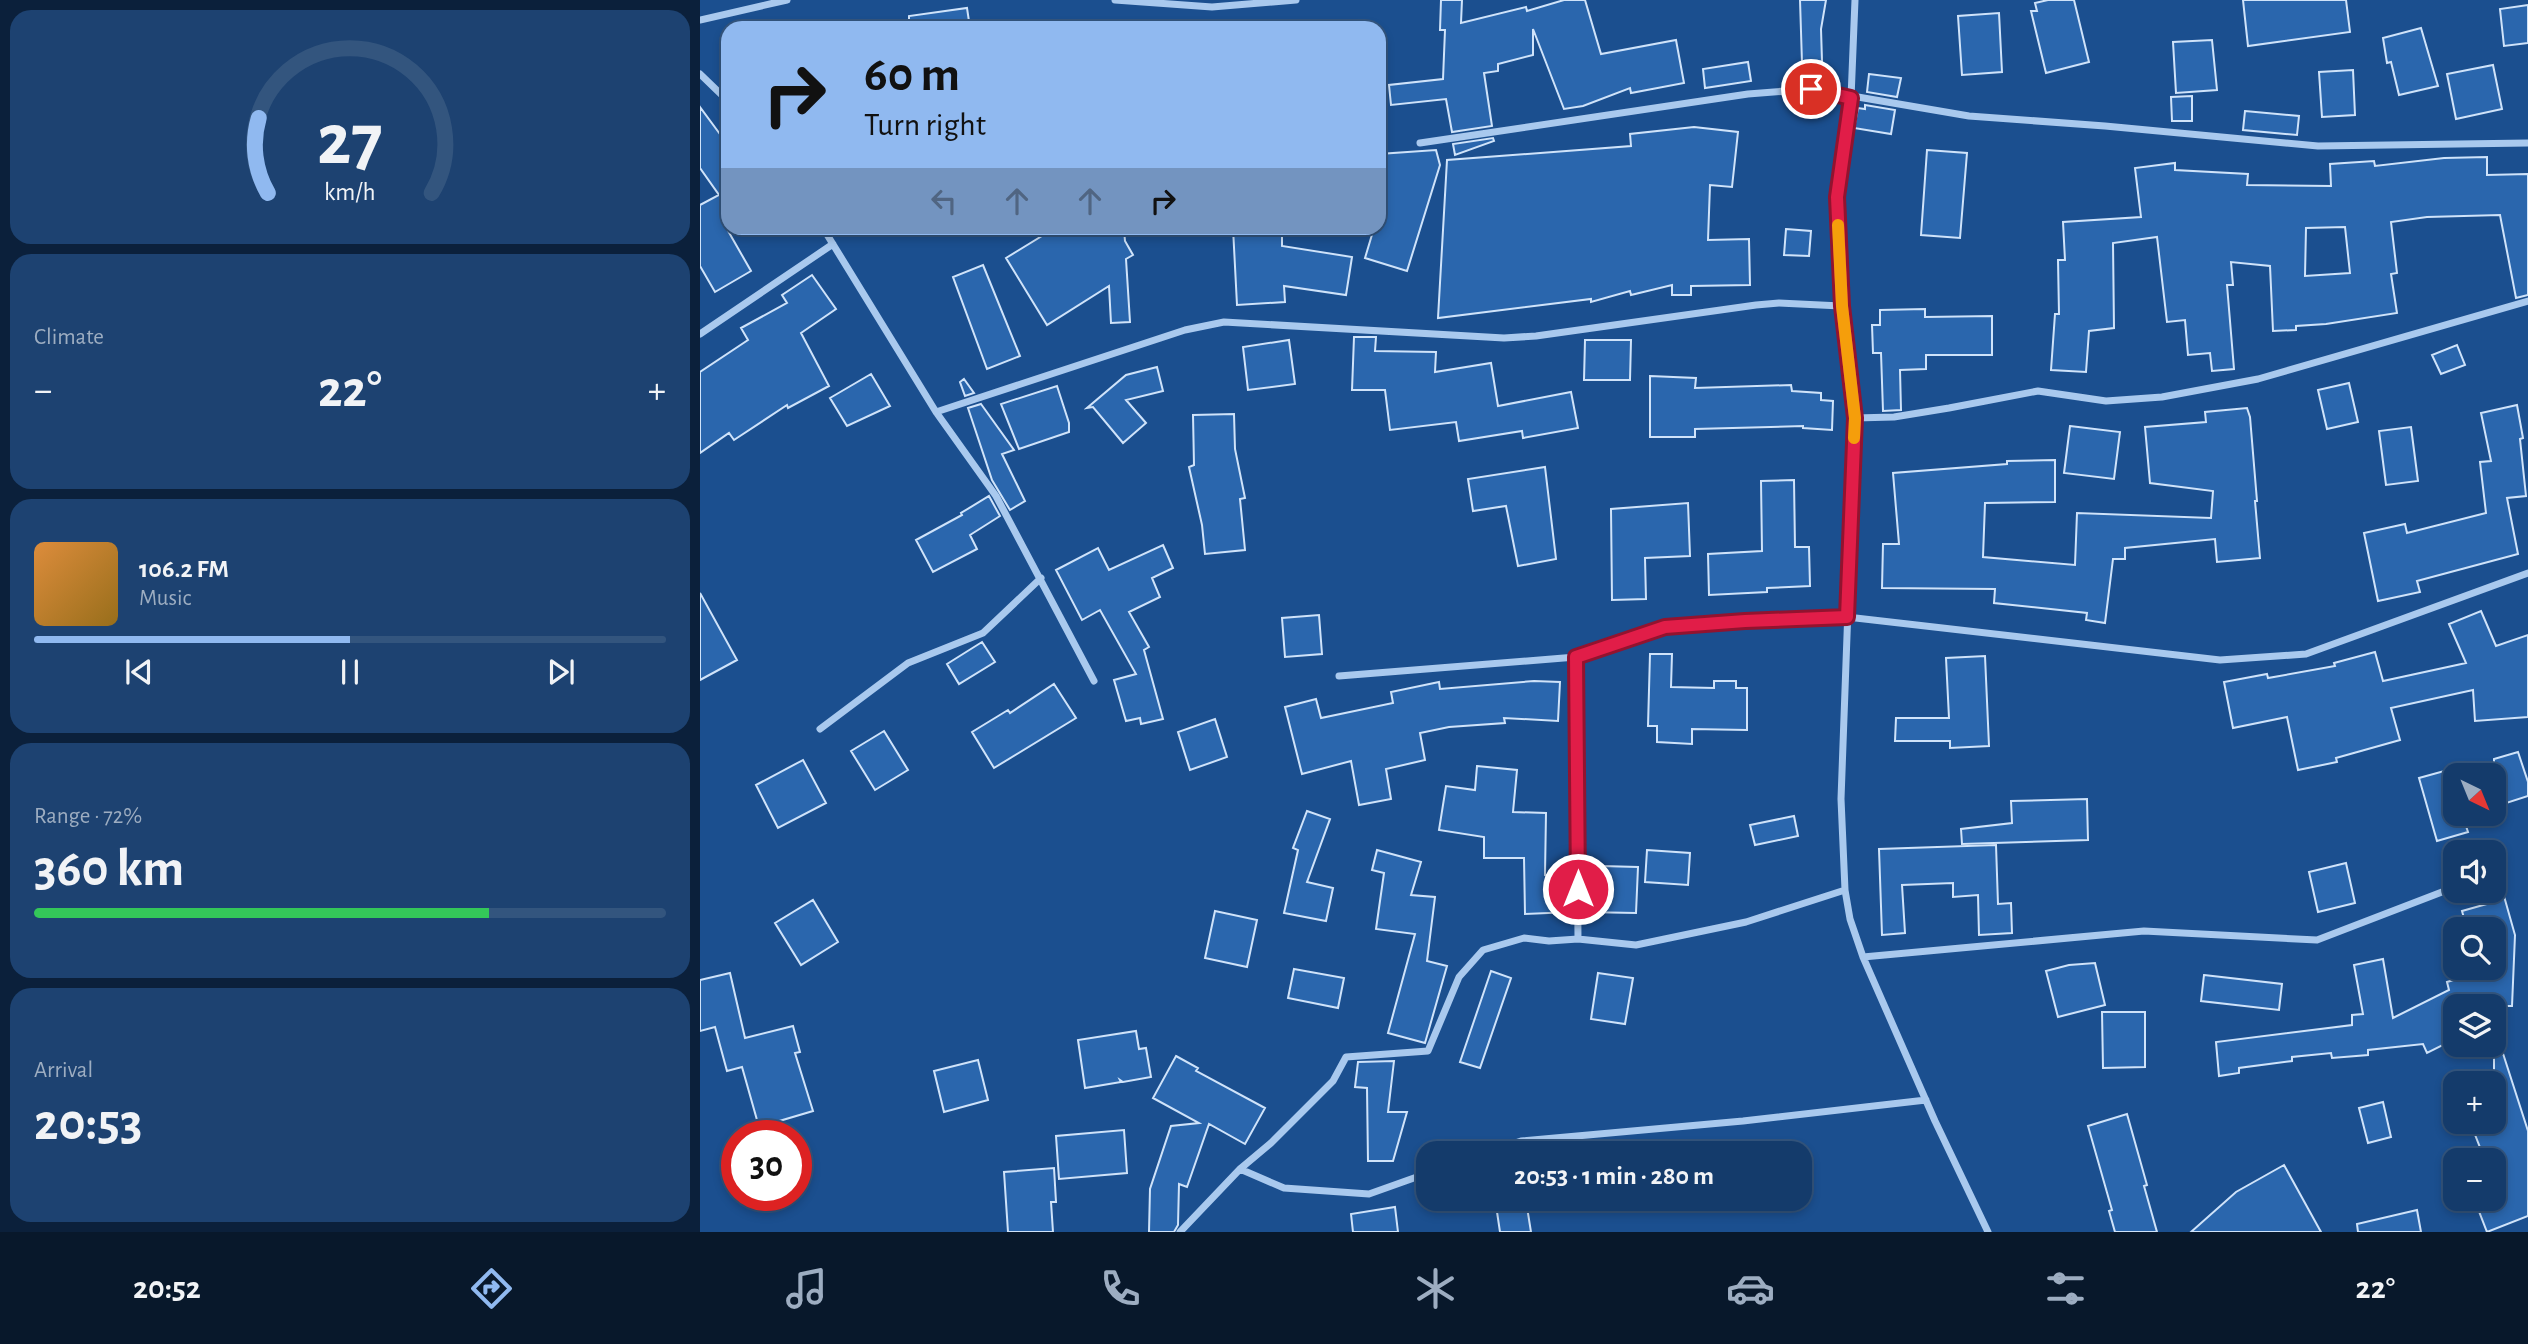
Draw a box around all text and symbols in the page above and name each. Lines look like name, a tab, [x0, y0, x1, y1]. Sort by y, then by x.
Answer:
icon: right	[749, 49, 840, 140]
text: 60 m	[864, 51, 960, 100]
pin	[1781, 59, 1841, 119]
icon: arrive	[1792, 70, 1830, 108]
text: 27	[317, 106, 383, 179]
text: Turn right	[864, 109, 986, 141]
text: km/h	[324, 180, 376, 205]
icon: left	[925, 182, 963, 220]
icon: ahead	[998, 182, 1036, 220]
icon: ahead	[1071, 182, 1109, 220]
icon: right	[1144, 182, 1182, 220]
text: Climate	[34, 326, 104, 349]
text: 22°	[318, 364, 382, 416]
text: −	[34, 372, 52, 410]
text: +	[648, 372, 666, 410]
text: 106.2 FM	[139, 556, 229, 582]
text: Music	[139, 587, 191, 610]
icon: previous	[120, 653, 158, 691]
icon: pause	[331, 653, 369, 691]
icon: next	[542, 653, 580, 691]
north arrow	[2443, 763, 2506, 826]
map controls	[2443, 763, 2506, 1211]
text: Range · 72%	[34, 805, 142, 828]
button: sound	[2443, 840, 2506, 903]
text: 360 km	[34, 843, 184, 895]
position arrow	[1541, 852, 1615, 926]
button: search	[2443, 917, 2506, 980]
button: layers	[2443, 994, 2506, 1057]
text: Arrival	[34, 1059, 93, 1082]
button: +	[2443, 1071, 2506, 1134]
text: 20:53	[34, 1097, 142, 1149]
speed limit sign: 30	[721, 1120, 812, 1211]
button: −	[2443, 1148, 2506, 1211]
text: 20:53 · 1 min · 280 m	[1514, 1163, 1714, 1189]
icon: directions	[467, 1264, 516, 1313]
icon: music	[782, 1264, 831, 1313]
icon: phone	[1096, 1264, 1145, 1313]
icon: climate	[1411, 1264, 1460, 1313]
icon: car	[1726, 1264, 1775, 1313]
icon: filters	[2041, 1264, 2090, 1313]
text: 20:52	[133, 1272, 201, 1304]
text: 22°	[2356, 1272, 2395, 1304]

